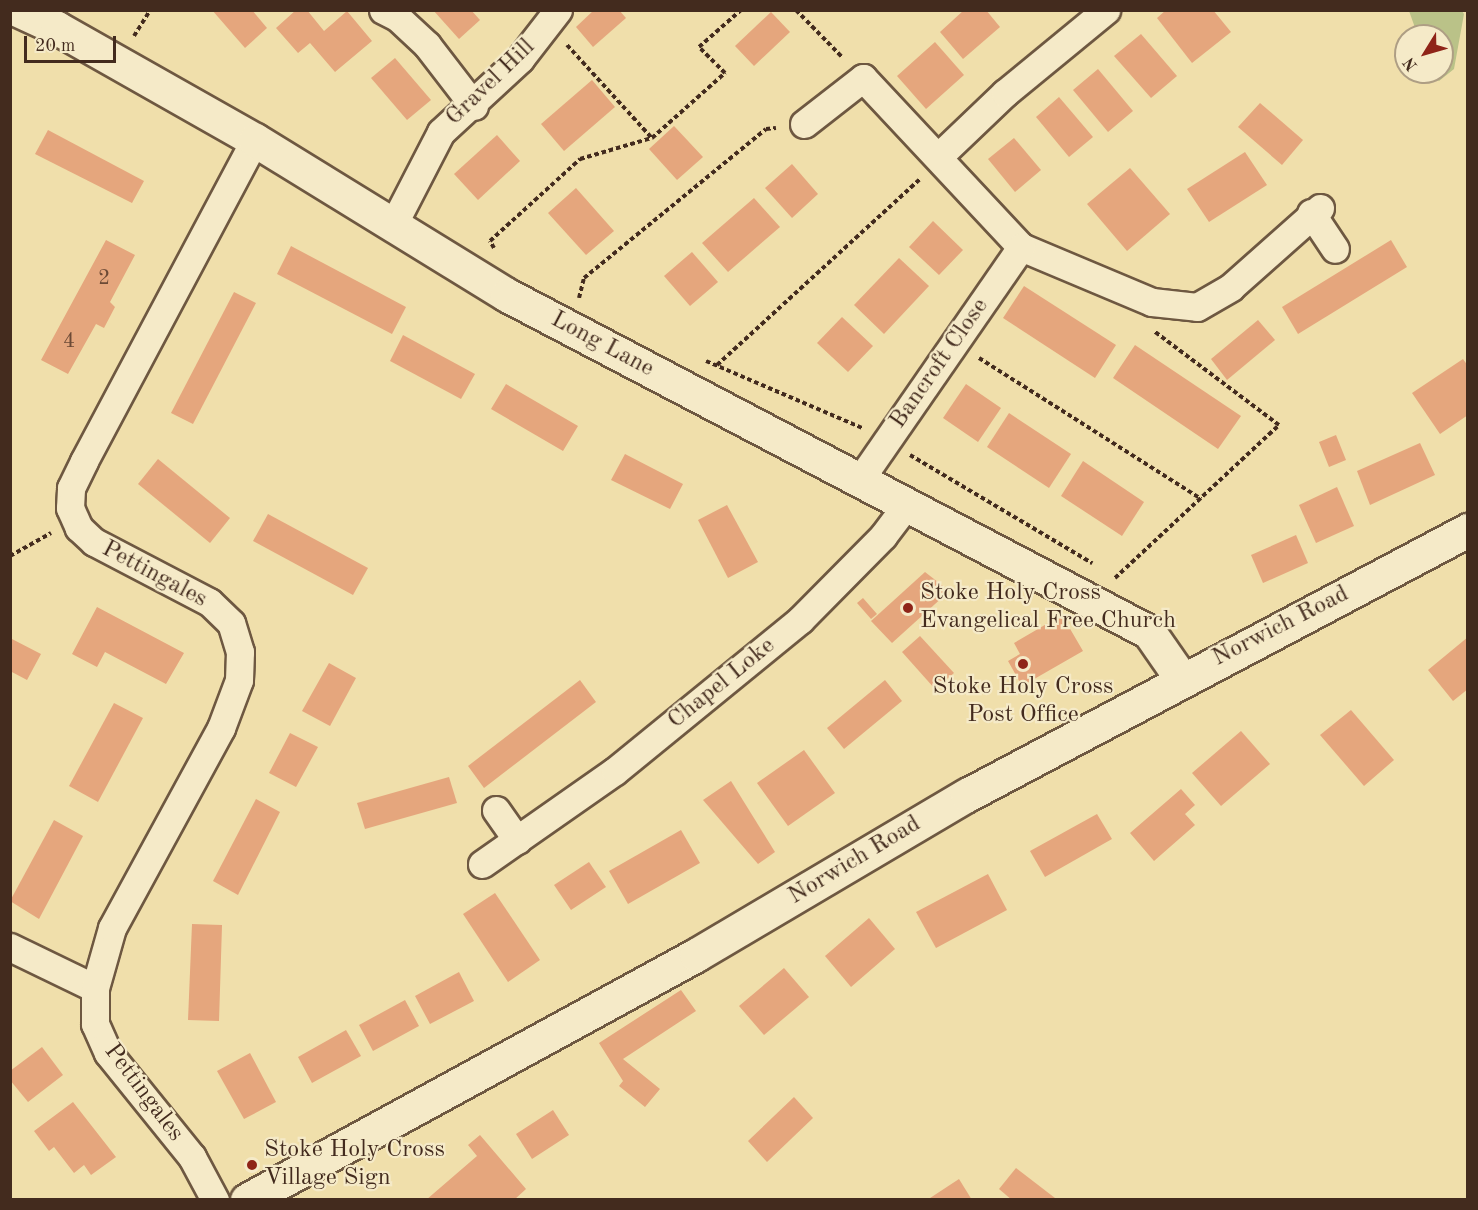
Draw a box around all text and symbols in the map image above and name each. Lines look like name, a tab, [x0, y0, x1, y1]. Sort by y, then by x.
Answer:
scale bar	[27, 24, 118, 62]
north arrow	[1394, 24, 1454, 84]
street label: Gravel Hill	[441, 34, 541, 132]
text: 20 m	[35, 37, 75, 55]
text: N	[1401, 54, 1421, 73]
house number: 2	[98, 266, 110, 292]
street label: Bancroft Close	[884, 293, 996, 435]
street label: Long Lane	[546, 306, 658, 384]
house number: 4	[63, 329, 75, 355]
street label: Pettingales	[96, 535, 212, 615]
place label: Stoke Holy Cross Evangelical Free Church	[920, 580, 1176, 636]
street label: Norwich Road	[1208, 580, 1354, 674]
marker: Stoke Holy Cross Evangelical Free Church	[901, 601, 915, 615]
street label: Chapel Loke	[663, 632, 781, 736]
marker: Stoke Holy Cross Post Office	[1016, 657, 1030, 671]
place label: Stoke Holy Cross Post Office	[933, 674, 1113, 730]
street label: Norwich Road	[784, 810, 926, 912]
street label: Pettingales	[97, 1038, 189, 1148]
place label: Stoke Holy Cross Village Sign	[264, 1137, 445, 1193]
marker: Stoke Holy Cross Village Sign	[245, 1158, 259, 1172]

